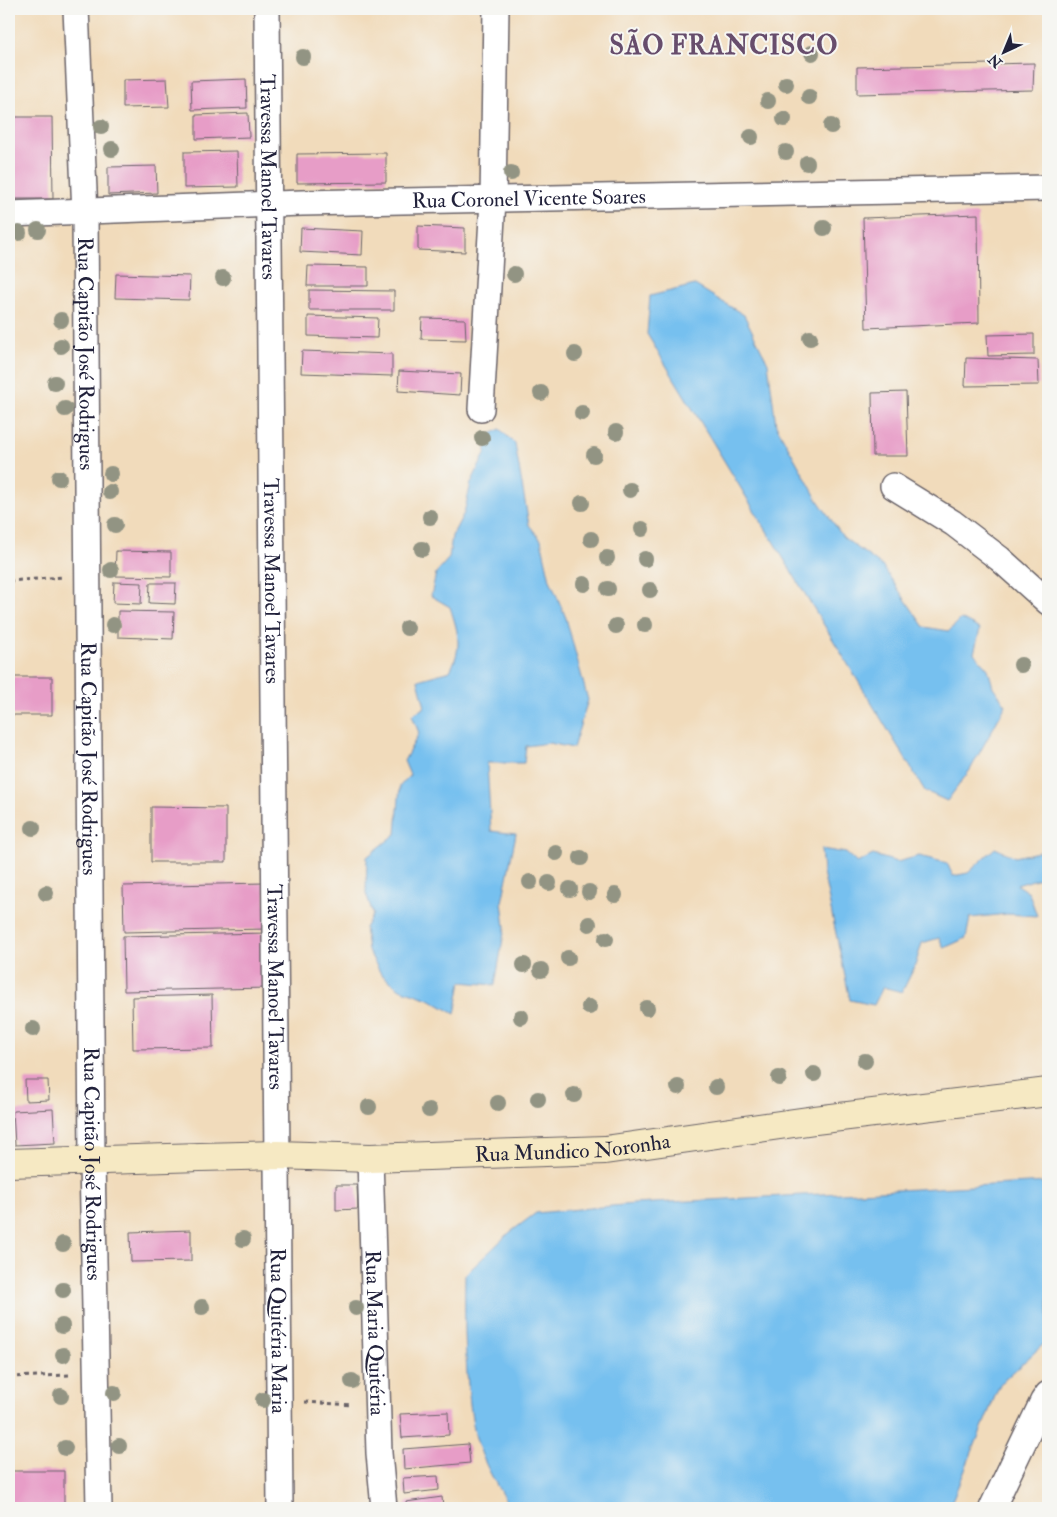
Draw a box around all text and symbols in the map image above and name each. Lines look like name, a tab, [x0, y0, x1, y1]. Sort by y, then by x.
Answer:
district label: SÃO FRANCISCO	[610, 28, 838, 62]
north arrow	[980, 28, 1030, 78]
text: N	[985, 50, 1006, 72]
street label: Travessa Manoel Tavares	[254, 74, 283, 280]
street label: Rua Coronel Vicente Soares	[411, 183, 646, 214]
street label: Rua Capitão José Rodrigues	[72, 237, 100, 471]
street label: Travessa Manoel Tavares	[258, 478, 286, 684]
street label: Rua Capitão José Rodrigues	[75, 642, 103, 876]
street label: Travessa Manoel Tavares	[261, 884, 290, 1090]
street label: Rua Capitão José Rodrigues	[78, 1047, 108, 1281]
street label: Rua Mundico Noronha	[474, 1127, 672, 1168]
street label: Rua Quitéria Maria	[264, 1248, 293, 1414]
street label: Rua Maria Quitéria	[359, 1250, 391, 1417]

